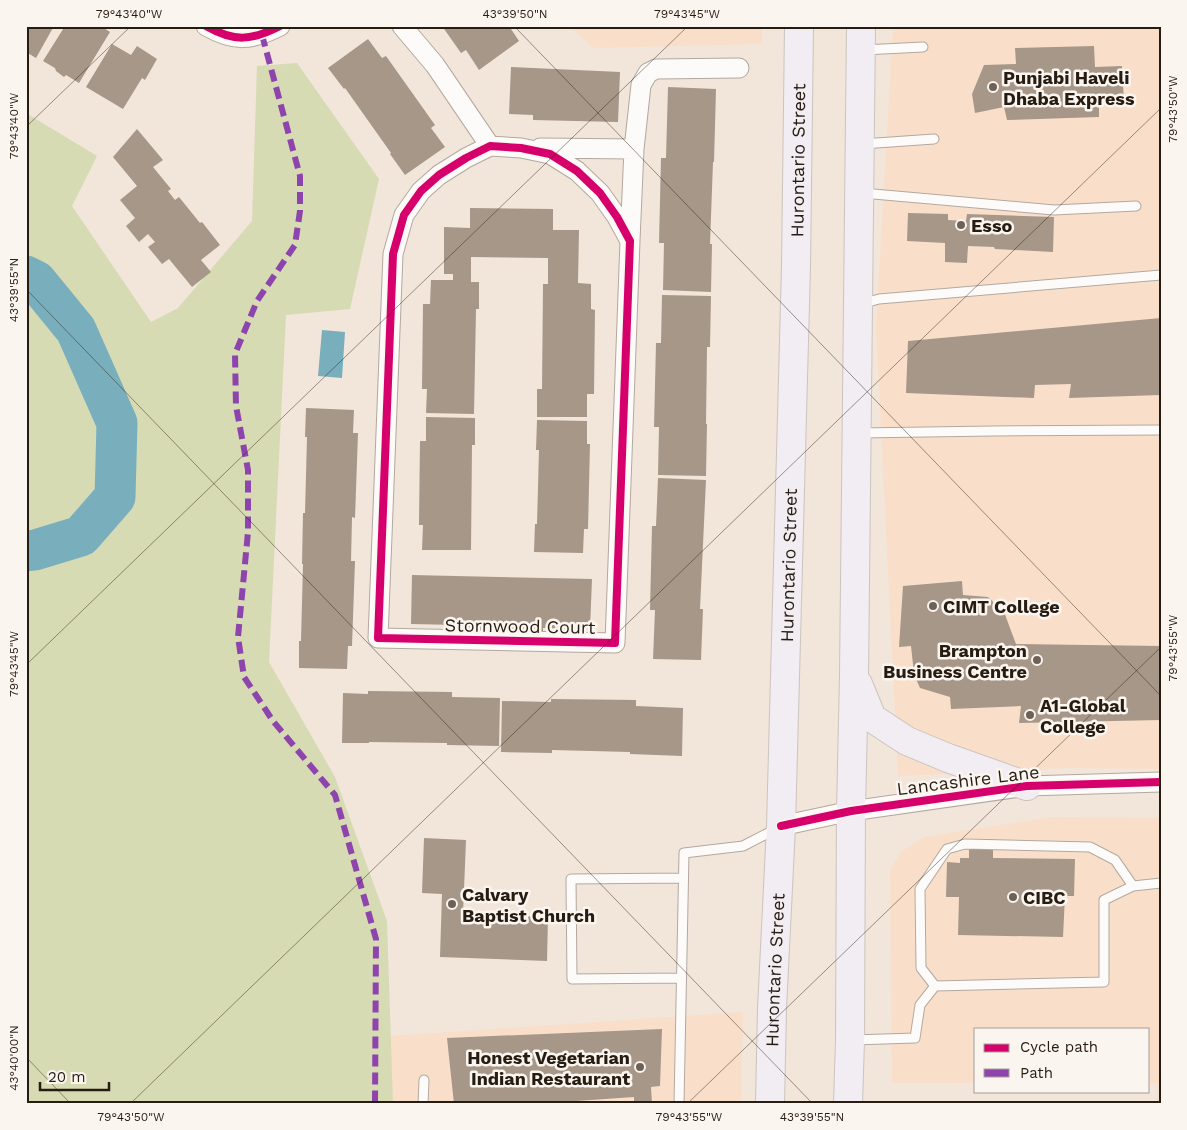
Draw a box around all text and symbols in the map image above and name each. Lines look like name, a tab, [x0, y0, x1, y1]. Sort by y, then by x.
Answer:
text: 79°43'40"W	[96, 7, 163, 21]
text: 43°39'50"N	[482, 7, 548, 21]
text: 79°43'45"W	[654, 7, 721, 21]
place label: Punjabi Haveli Dhaba Express	[1003, 67, 1135, 109]
text: 79°43'50"W	[1166, 75, 1180, 143]
marker: Punjabi Haveli Dhaba Express	[987, 81, 999, 93]
street label: Hurontario Street	[786, 83, 809, 238]
text: 79°43'40"W	[7, 92, 21, 159]
place label: Esso	[971, 215, 1012, 236]
marker: Esso	[955, 219, 967, 231]
text: 43°39'55"N	[7, 258, 21, 322]
street label: Hurontario Street	[775, 488, 801, 643]
place label: CIMT College	[943, 596, 1060, 617]
marker: CIMT College	[927, 600, 939, 612]
street label: Stornwood Court	[445, 614, 596, 638]
text: 79°43'55"W	[1166, 614, 1180, 681]
text: 79°43'45"W	[7, 630, 21, 697]
place label: Brampton Business Centre	[883, 640, 1027, 682]
marker: Brampton Business Centre	[1031, 654, 1043, 666]
place label: A1-Global College	[1040, 695, 1126, 737]
marker: A1-Global College	[1024, 709, 1036, 721]
street label: Lancashire Lane	[895, 761, 1041, 799]
place label: Calvary Baptist Church	[462, 884, 595, 926]
place label: CIBC	[1023, 887, 1066, 908]
marker: CIBC	[1007, 891, 1019, 903]
street label: Hurontario Street	[761, 892, 788, 1047]
marker: Calvary Baptist Church	[446, 898, 458, 910]
text: 43°40'00"N	[7, 1025, 21, 1091]
legend	[974, 1028, 1150, 1092]
text: Cycle path	[1020, 1038, 1098, 1056]
place label: Honest Vegetarian Indian Restaurant	[467, 1047, 630, 1089]
scale bar	[40, 1060, 109, 1092]
marker: Honest Vegetarian Indian Restaurant	[634, 1061, 646, 1073]
text: Path	[1020, 1064, 1053, 1082]
text: 20 m	[48, 1068, 86, 1086]
text: 79°43'50"W	[97, 1110, 165, 1124]
text: 79°43'55"W	[656, 1110, 723, 1124]
text: 43°39'55"N	[780, 1110, 844, 1124]

